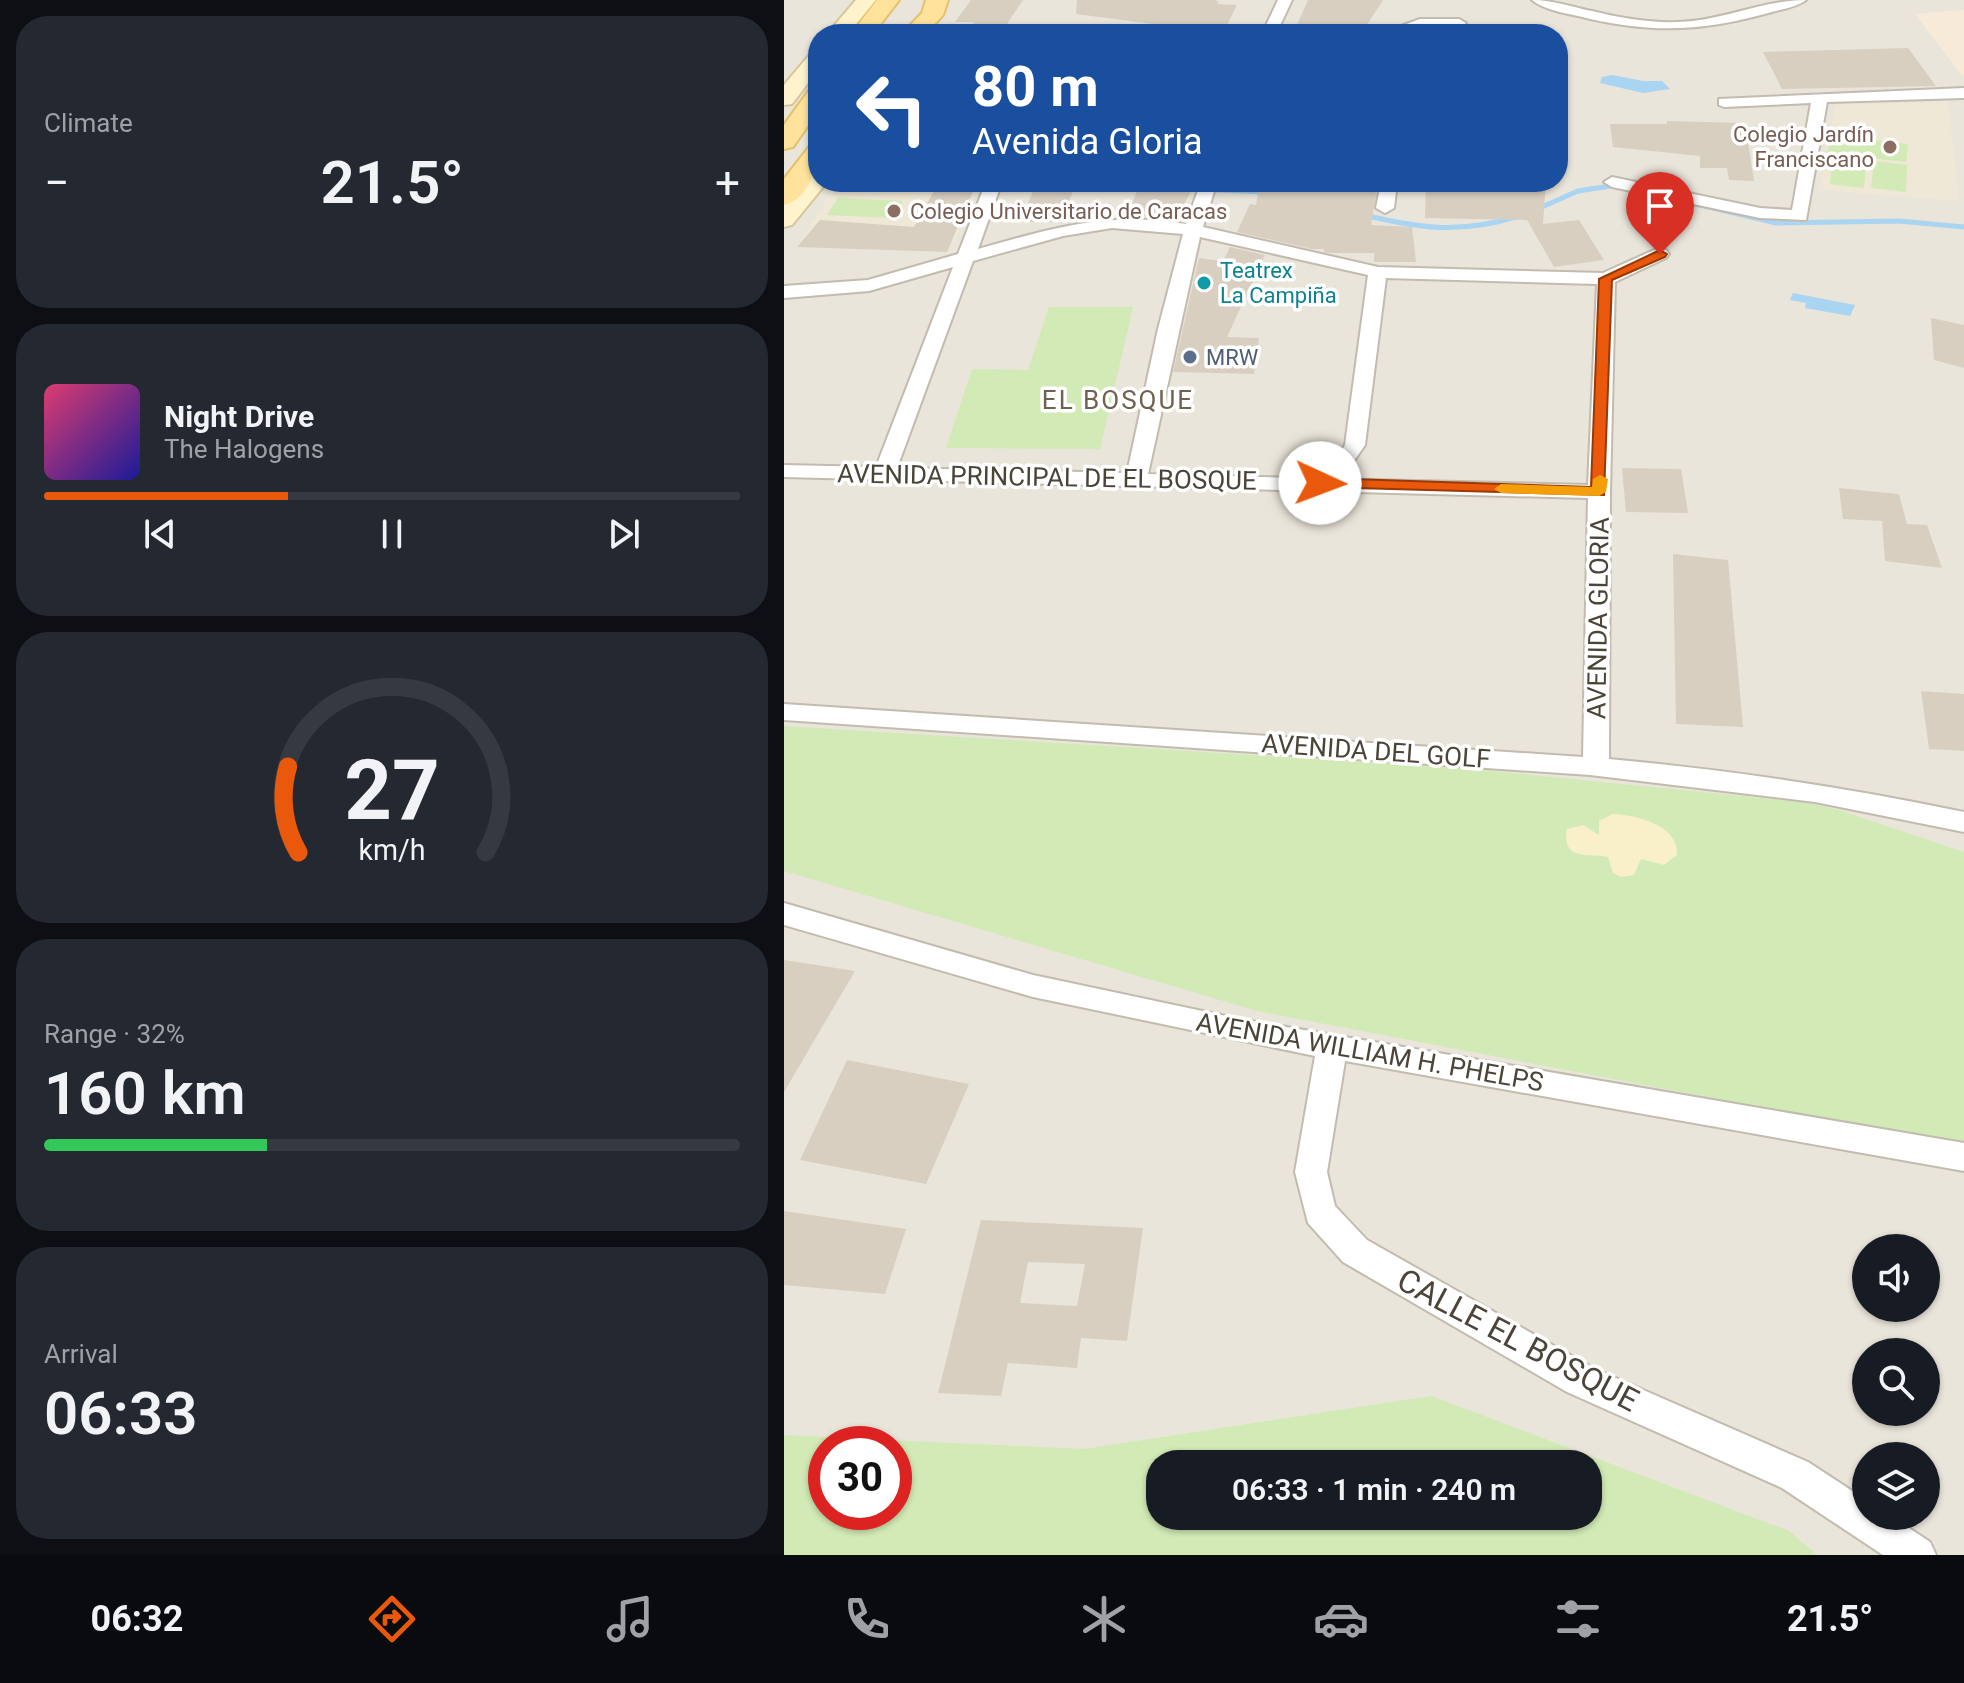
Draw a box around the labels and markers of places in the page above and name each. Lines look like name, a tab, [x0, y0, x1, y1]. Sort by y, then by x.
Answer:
place label: Colegio Jardín Franciscano	[1733, 122, 1874, 172]
marker: Colegio Jardín Franciscano	[1881, 138, 1899, 156]
pin	[1626, 172, 1694, 254]
place label: Colegio Universitario de Caracas	[910, 199, 1227, 224]
marker: Colegio Universitario de Caracas	[885, 202, 903, 220]
place label: Teatrex La Campiña	[1220, 258, 1337, 308]
marker: Teatrex La Campiña	[1195, 274, 1213, 292]
place label: MRW	[1206, 345, 1259, 370]
marker: MRW	[1181, 348, 1199, 366]

